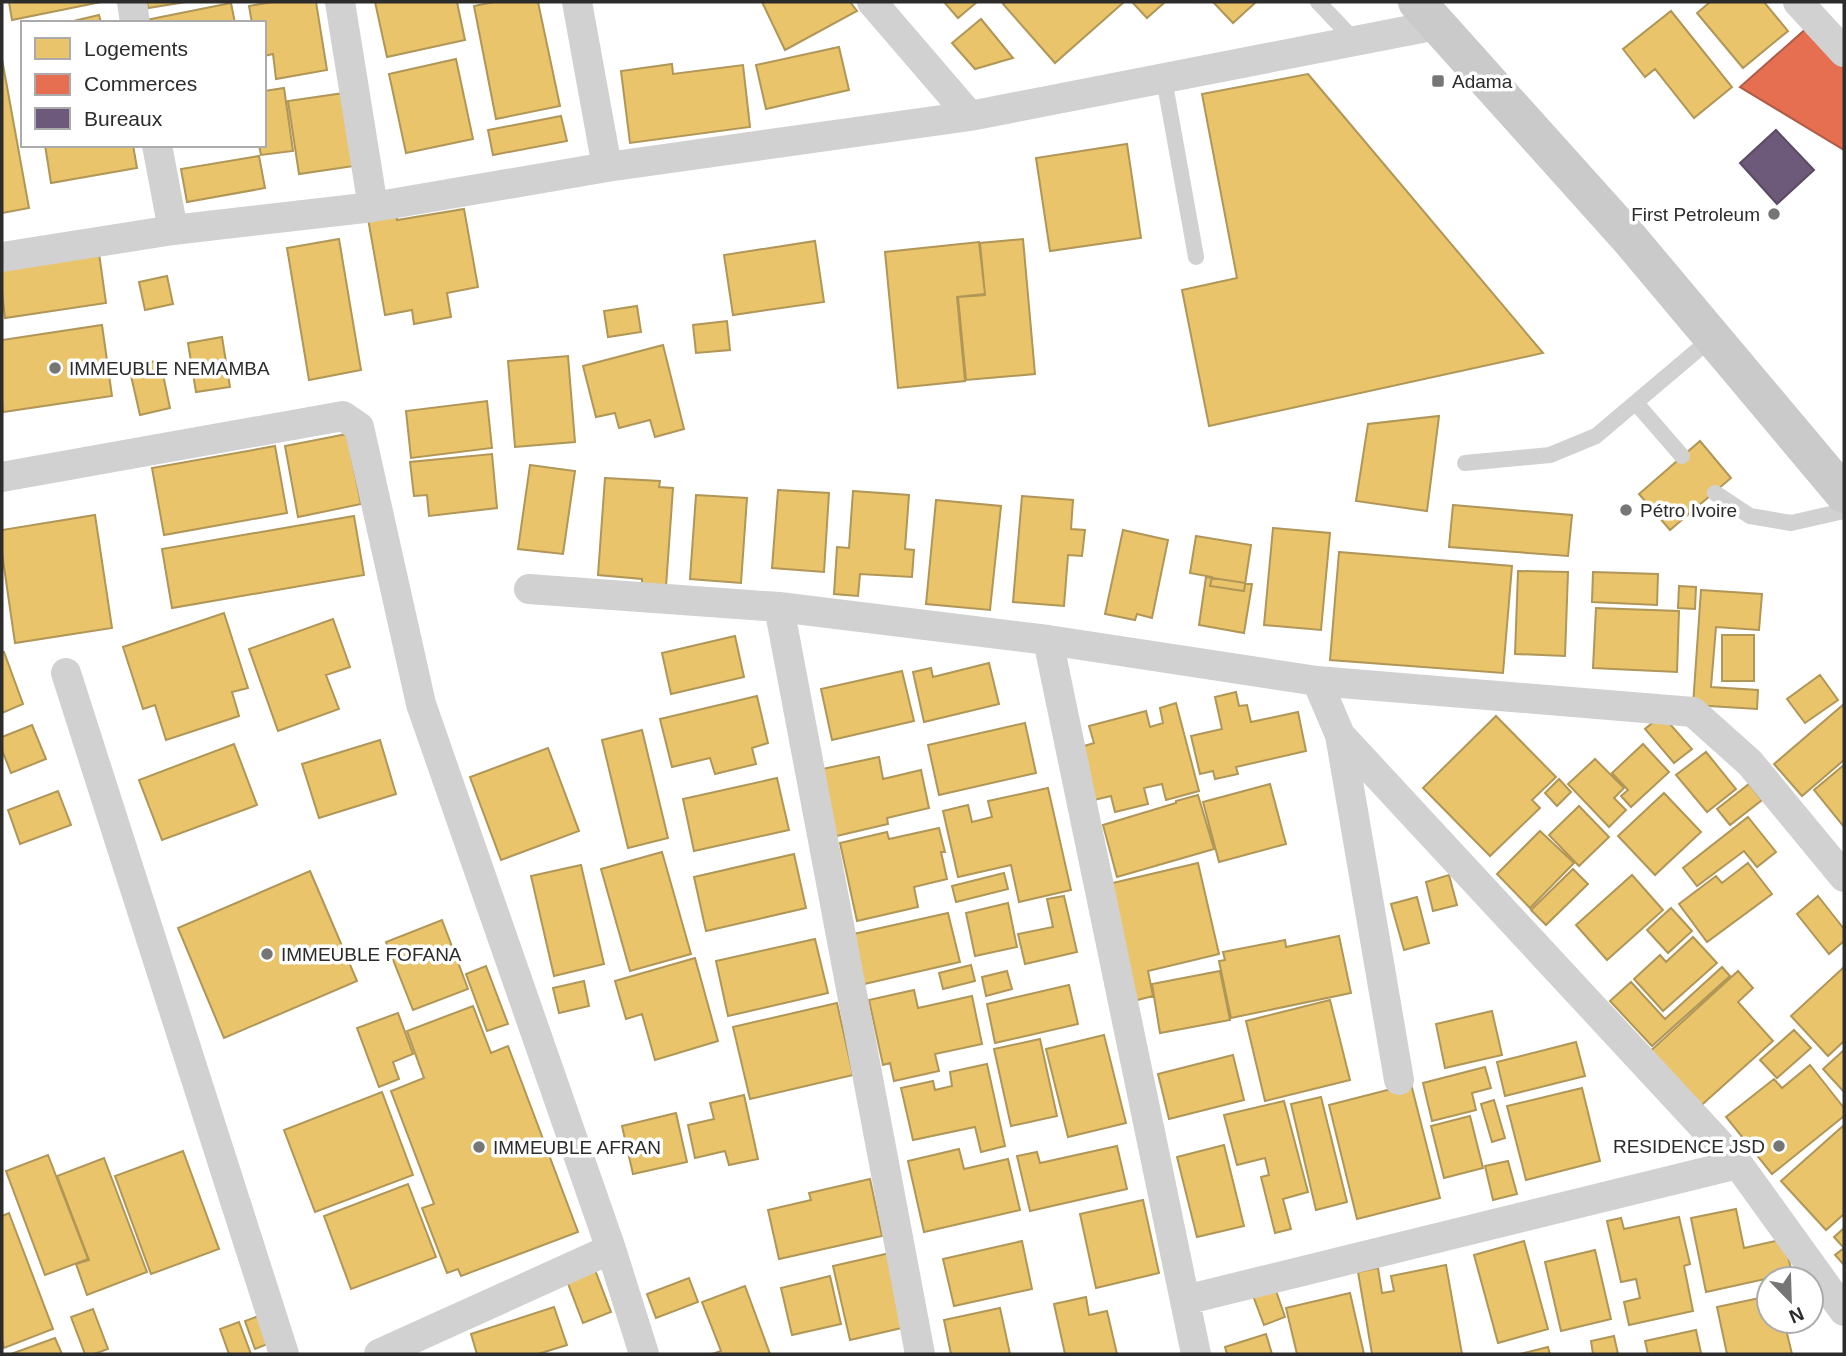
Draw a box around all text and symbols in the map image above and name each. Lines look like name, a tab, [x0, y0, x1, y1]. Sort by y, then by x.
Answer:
legend	[21, 21, 266, 147]
text: Logements	[84, 37, 188, 60]
place label: Adama	[1452, 71, 1513, 92]
text: Commerces	[84, 72, 197, 95]
marker: Adama	[1430, 73, 1446, 89]
text: Bureaux	[84, 107, 163, 130]
place label: First Petroleum	[1631, 204, 1760, 225]
marker: First Petroleum	[1766, 206, 1782, 222]
place label: IMMEUBLE NEMAMBA	[69, 358, 270, 379]
marker: IMMEUBLE NEMAMBA	[47, 360, 63, 376]
place label: Pétro Ivoire	[1640, 500, 1737, 521]
marker: Pétro Ivoire	[1618, 502, 1634, 518]
place label: IMMEUBLE FOFANA	[281, 944, 462, 965]
marker: IMMEUBLE FOFANA	[259, 946, 275, 962]
place label: RESIDENCE JSD	[1613, 1136, 1765, 1157]
place label: IMMEUBLE AFRAN	[493, 1137, 661, 1158]
marker: RESIDENCE JSD	[1771, 1138, 1787, 1154]
marker: IMMEUBLE AFRAN	[471, 1139, 487, 1155]
north arrow	[1755, 1265, 1825, 1335]
text: N	[1786, 1303, 1807, 1328]

